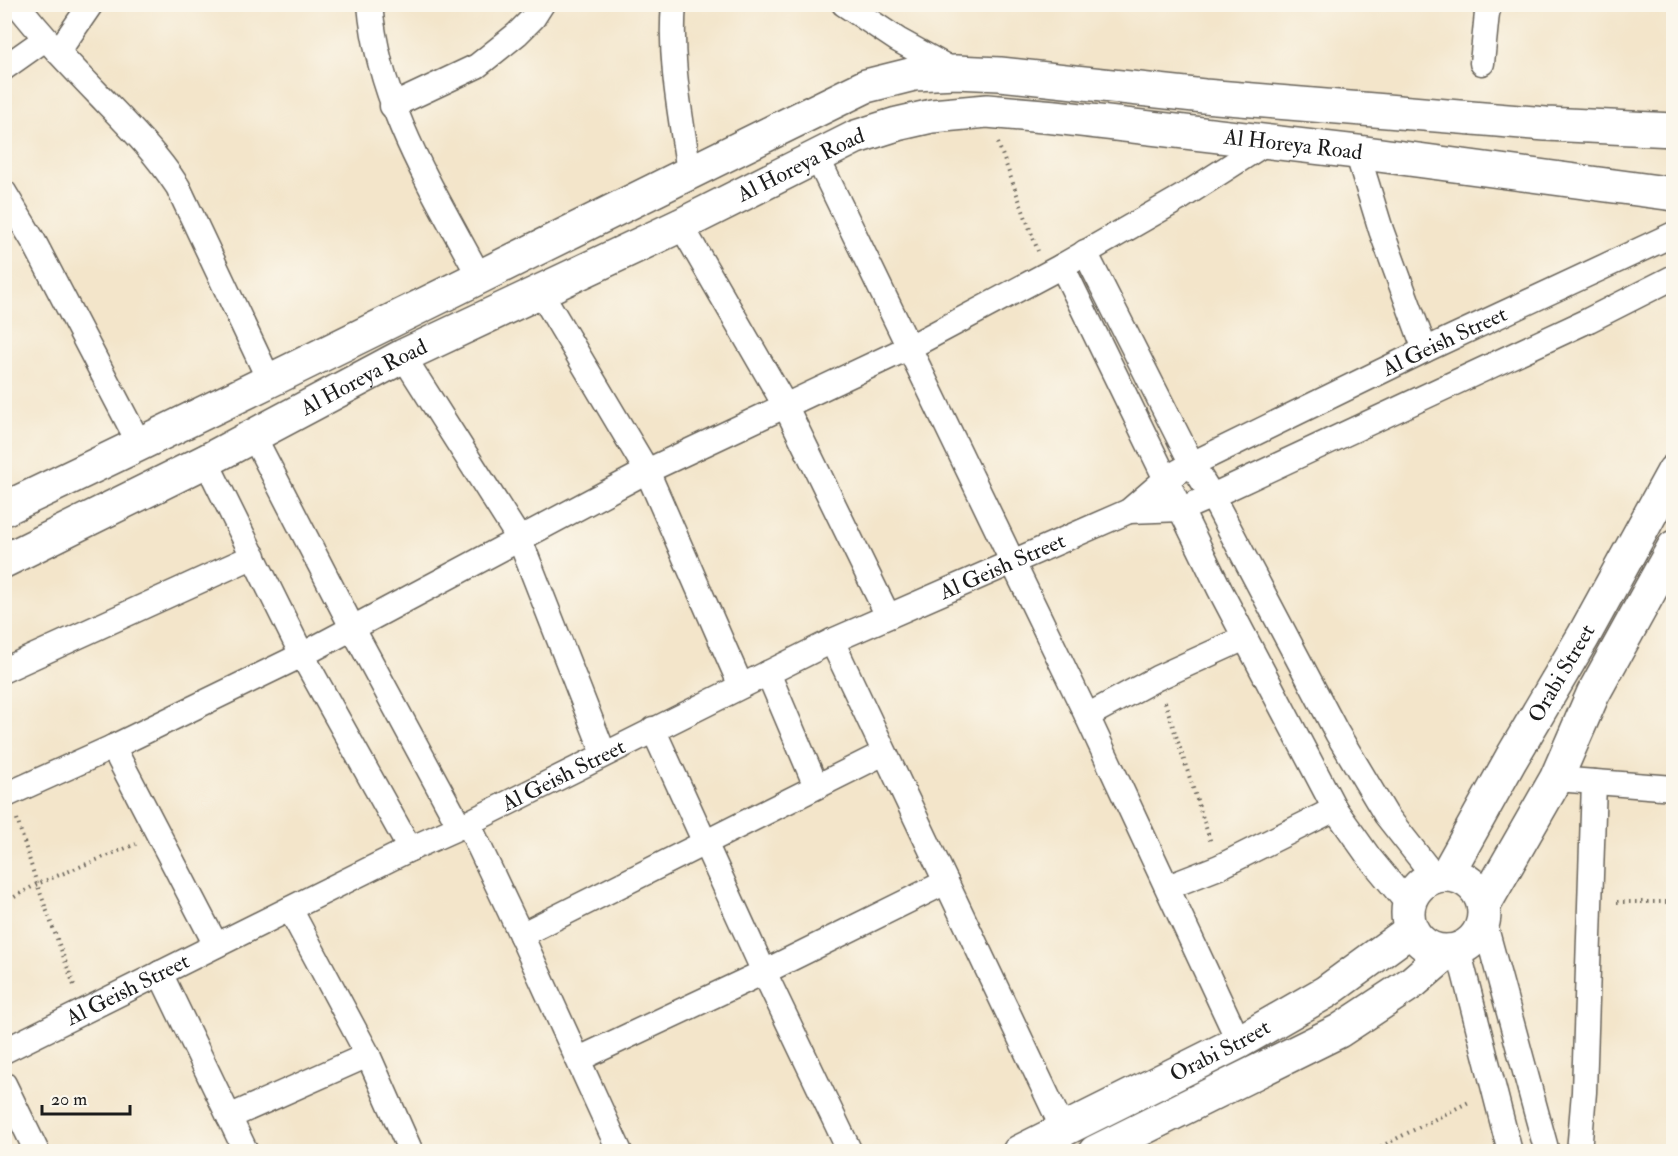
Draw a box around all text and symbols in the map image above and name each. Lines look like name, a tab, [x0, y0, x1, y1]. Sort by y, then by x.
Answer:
street label: Al Horeya Road	[731, 121, 868, 209]
street label: Al Horeya Road	[1221, 123, 1364, 167]
street label: Al Geish Street	[1377, 300, 1511, 383]
street label: Al Horeya Road	[295, 333, 432, 423]
street label: Al Geish Street	[934, 527, 1070, 607]
street label: Orabi Street	[1522, 619, 1601, 728]
street label: Al Geish Street	[496, 733, 630, 818]
street label: Al Geish Street	[60, 947, 194, 1032]
street label: Orabi Street	[1165, 1013, 1275, 1088]
scale bar	[42, 1078, 130, 1116]
text: 20 m	[51, 1088, 87, 1111]

